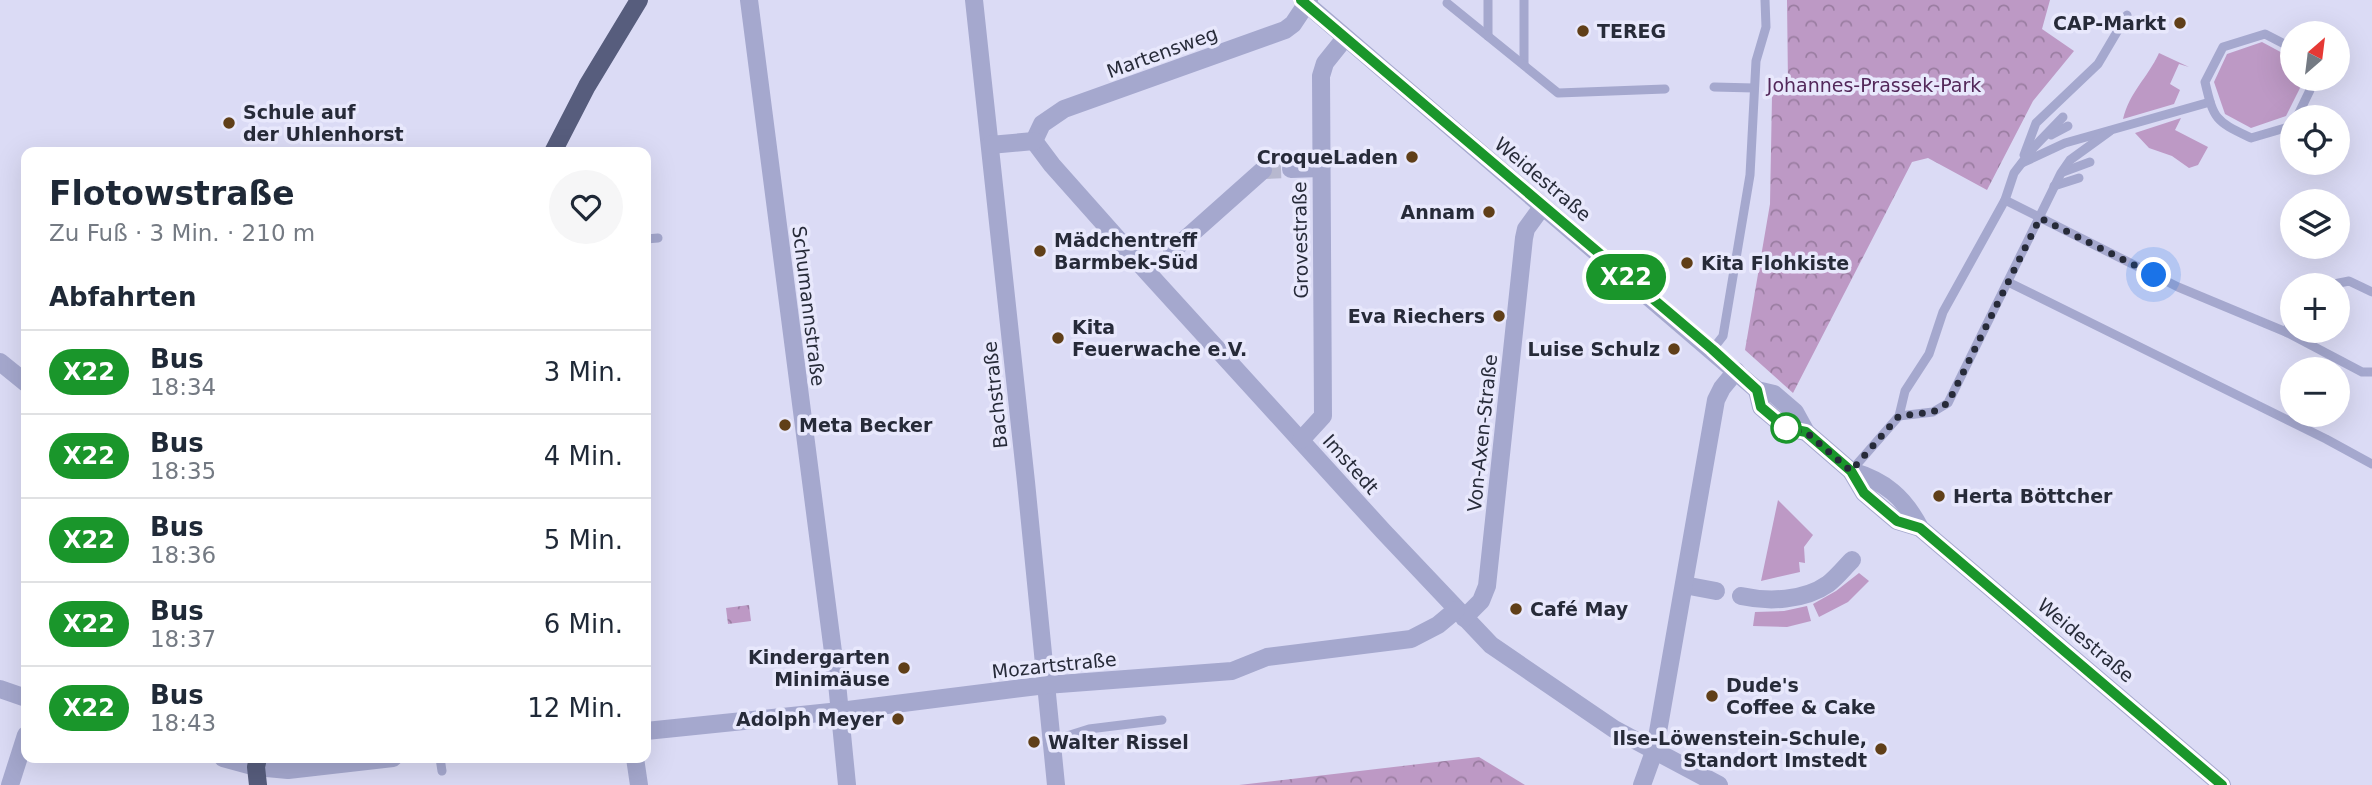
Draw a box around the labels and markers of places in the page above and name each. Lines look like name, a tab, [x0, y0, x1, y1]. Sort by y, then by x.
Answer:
place label: CAP-Markt	[2053, 12, 2166, 34]
marker: CAP-Markt	[2172, 15, 2188, 31]
place label: TEREG	[1597, 20, 1666, 42]
marker: TEREG	[1575, 23, 1591, 39]
place label: Schule auf der Uhlenhorst	[243, 101, 404, 145]
marker: Schule auf der Uhlenhorst	[221, 115, 237, 131]
place label: CroqueLaden	[1257, 146, 1398, 168]
marker: CroqueLaden	[1404, 149, 1420, 165]
place label: Annam	[1401, 201, 1475, 223]
marker: Annam	[1481, 204, 1497, 220]
place label: Mädchentreff Barmbek-Süd	[1054, 229, 1198, 273]
marker: Mädchentreff Barmbek-Süd	[1032, 243, 1048, 259]
place label: Kita Flohkiste	[1701, 252, 1849, 274]
marker: Kita Flohkiste	[1679, 255, 1695, 271]
place label: Eva Riechers	[1348, 305, 1485, 327]
marker: Eva Riechers	[1491, 308, 1507, 324]
place label: Kita Feuerwache e.V.	[1072, 316, 1247, 360]
marker: Kita Feuerwache e.V.	[1050, 330, 1066, 346]
place label: Luise Schulz	[1527, 338, 1660, 360]
marker: Luise Schulz	[1666, 341, 1682, 357]
unlabelled marker	[1771, 413, 1801, 443]
place label: Meta Becker	[799, 414, 933, 436]
marker: Meta Becker	[777, 417, 793, 433]
place label: Herta Böttcher	[1953, 485, 2113, 507]
marker: Herta Böttcher	[1931, 488, 1947, 504]
place label: Café May	[1530, 598, 1629, 620]
marker: Café May	[1508, 601, 1524, 617]
place label: Kindergarten Minimäuse	[748, 646, 890, 690]
marker: Kindergarten Minimäuse	[896, 660, 912, 676]
place label: Dude's Coffee & Cake	[1726, 674, 1876, 718]
marker: Dude's Coffee & Cake	[1704, 688, 1720, 704]
place label: Adolph Meyer	[736, 708, 885, 730]
marker: Adolph Meyer	[890, 711, 906, 727]
place label: Ilse-Löwenstein-Schule, Standort Imstedt	[1612, 727, 1867, 771]
place label: Walter Rissel	[1048, 731, 1189, 753]
marker: Walter Rissel	[1026, 734, 1042, 750]
marker: Ilse-Löwenstein-Schule, Standort Imstedt	[1873, 741, 1889, 757]

